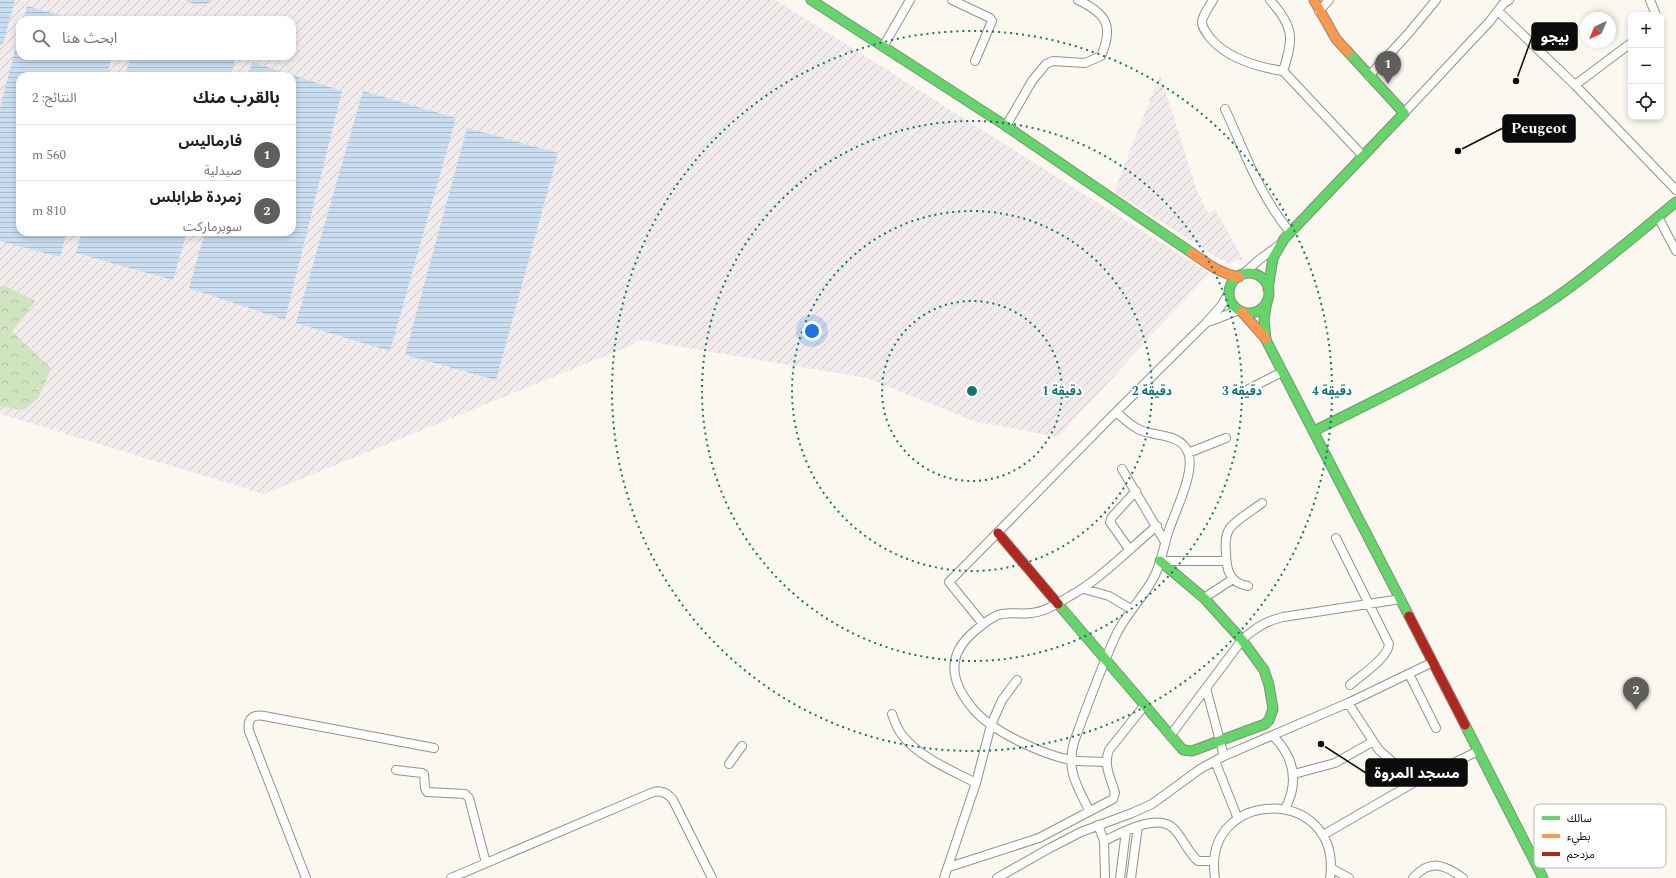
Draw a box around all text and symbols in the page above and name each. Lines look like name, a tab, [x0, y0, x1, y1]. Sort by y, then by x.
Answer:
north arrow	[1580, 12, 1616, 48]
map controls	[1628, 12, 1664, 120]
button: +	[1628, 12, 1664, 48]
search box	[16, 16, 296, 60]
callout: بيجو	[1532, 23, 1577, 50]
text: بيجو	[1541, 26, 1569, 49]
icon: search	[30, 27, 52, 49]
text: ابحث هنا	[62, 27, 117, 50]
button: −	[1628, 48, 1664, 84]
pin: 1	[1375, 51, 1401, 84]
button: locate	[1628, 84, 1664, 120]
text: بالقرب منك	[193, 85, 280, 111]
text: النتائج: 2	[32, 88, 77, 108]
callout: Peugeot	[1503, 115, 1575, 142]
text: Peugeot	[1511, 117, 1567, 140]
text: فارماليس	[178, 130, 242, 153]
text: 560 m	[32, 145, 66, 165]
text: 1	[263, 145, 271, 165]
text: صيدلية	[204, 161, 242, 181]
text: زمردة طرابلس	[150, 186, 242, 209]
text: 810 m	[32, 201, 66, 221]
text: 2	[263, 201, 271, 221]
text: سوبرماركت	[183, 217, 242, 237]
your location	[802, 321, 822, 341]
text: 1 دقيقة	[1042, 382, 1082, 401]
text: 2 دقيقة	[1132, 382, 1172, 401]
text: 3 دقيقة	[1222, 382, 1262, 401]
text: 4 دقيقة	[1312, 382, 1352, 401]
centre of rings	[965, 384, 979, 398]
pin: 2	[1623, 677, 1649, 710]
callout: مسجد المروة	[1366, 759, 1467, 786]
text: مسجد المروة	[1374, 762, 1460, 785]
legend	[1534, 804, 1666, 868]
text: سالك	[1567, 810, 1592, 827]
text: بطيء	[1567, 828, 1590, 846]
text: مزدحم	[1567, 846, 1595, 863]

